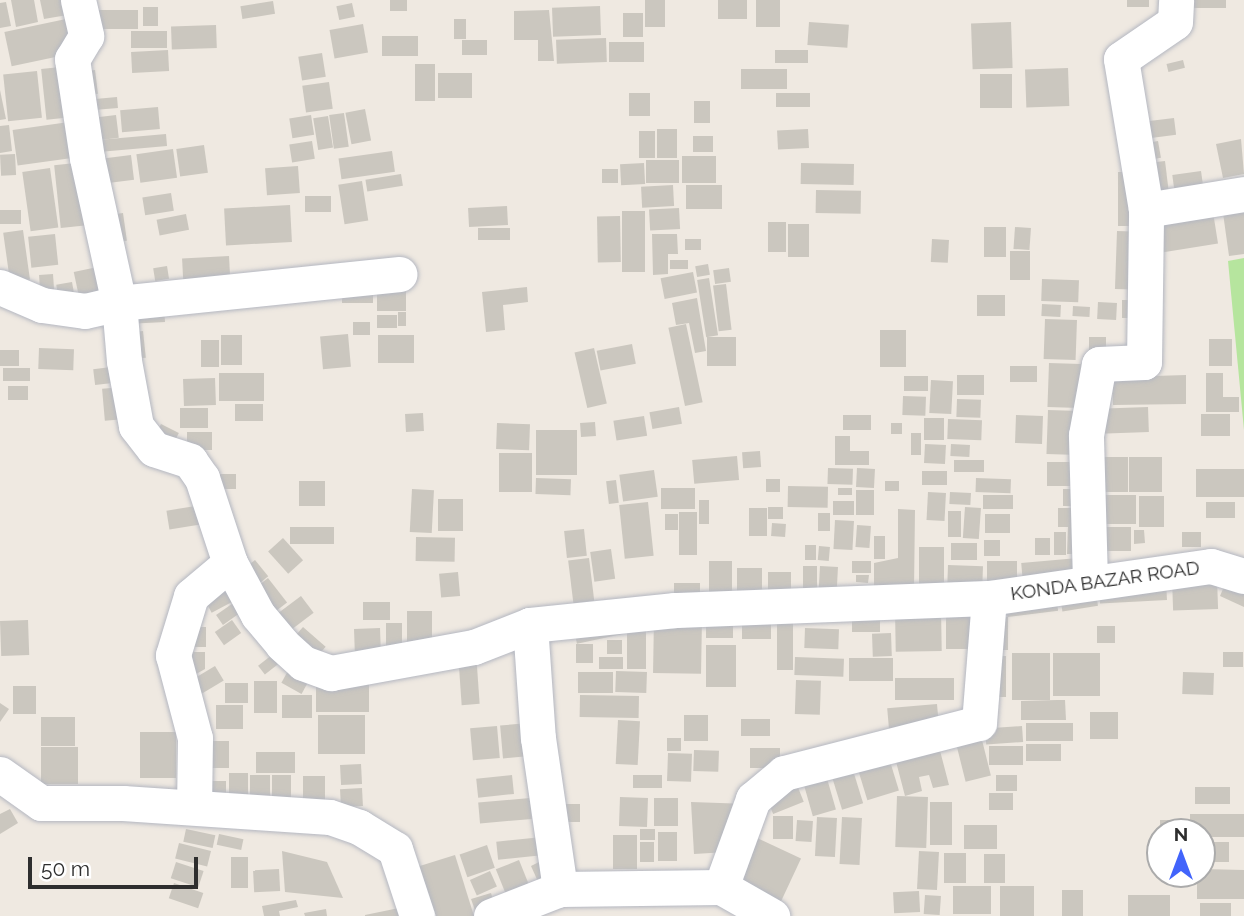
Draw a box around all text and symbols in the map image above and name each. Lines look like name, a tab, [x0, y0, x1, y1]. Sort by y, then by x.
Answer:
street label: KONDA BAZAR ROAD	[1009, 556, 1201, 606]
north arrow	[1146, 818, 1216, 888]
text: N	[1174, 823, 1188, 845]
scale bar	[32, 842, 201, 886]
text: 50 m	[41, 856, 90, 881]

